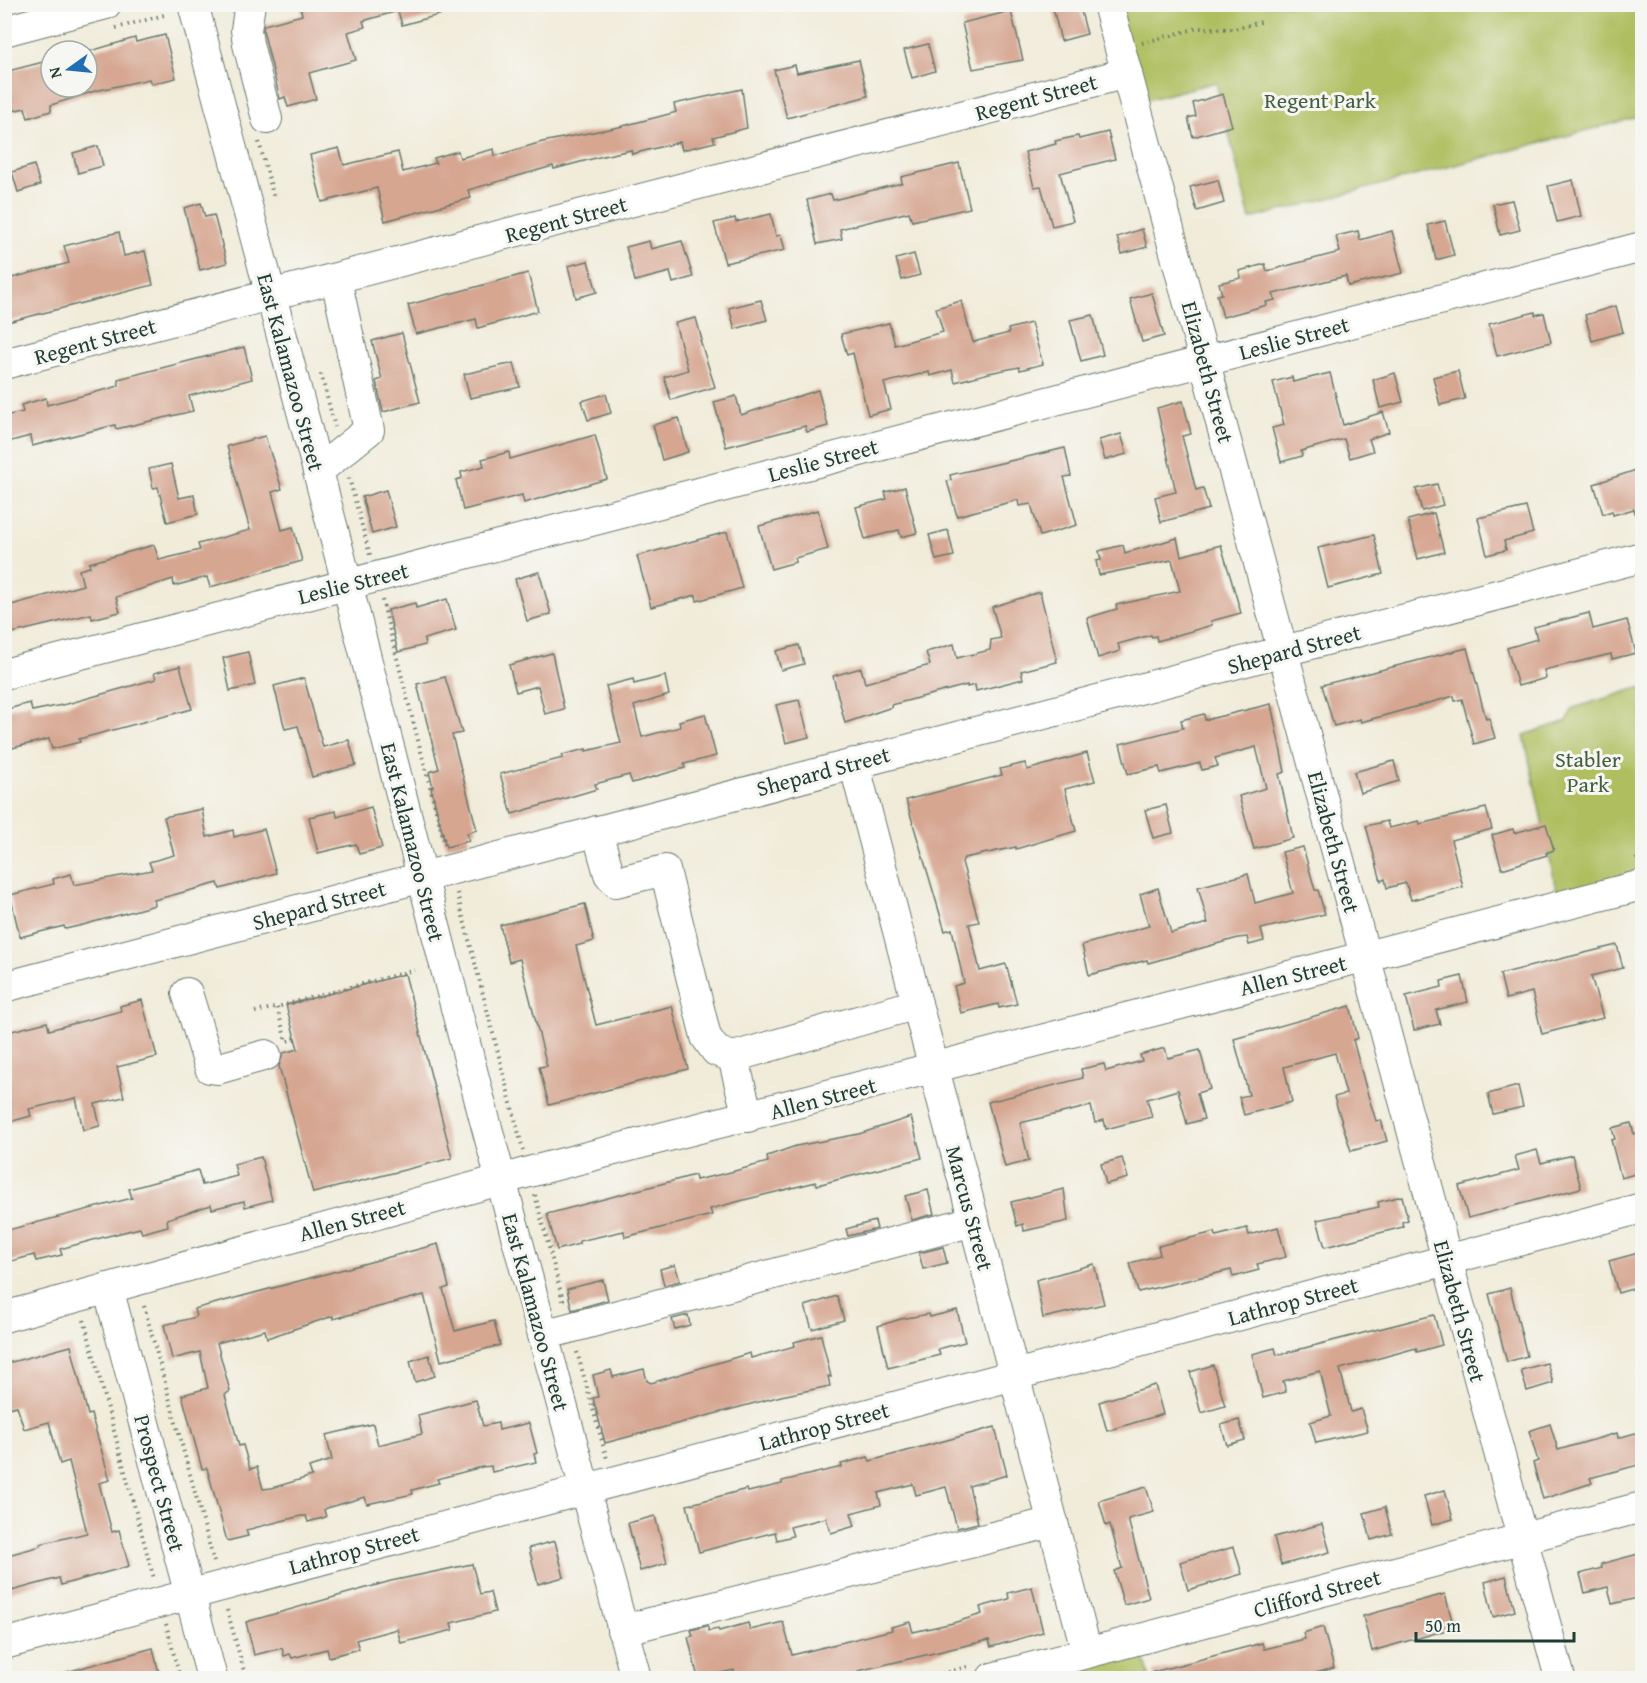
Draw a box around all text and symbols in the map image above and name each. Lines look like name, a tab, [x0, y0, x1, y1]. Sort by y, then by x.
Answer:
north arrow	[39, 39, 99, 99]
text: N	[41, 64, 67, 81]
street label: Regent Street	[972, 65, 1101, 129]
park label: Regent Park	[1264, 84, 1377, 116]
street label: Regent Street	[502, 187, 631, 251]
street label: East Kalamazoo Street	[249, 269, 333, 475]
street label: Elizabeth Street	[1174, 297, 1242, 447]
street label: Leslie Street	[1235, 308, 1353, 368]
street label: Regent Street	[31, 309, 160, 373]
street label: Leslie Street	[764, 430, 882, 490]
street label: Leslie Street	[294, 554, 412, 612]
street label: Shepard Street	[1224, 616, 1364, 682]
street label: Shepard Street	[753, 738, 893, 804]
street label: East Kalamazoo Street	[373, 739, 453, 945]
park label: Stabler Park	[1555, 743, 1621, 800]
street label: Elizabeth Street	[1300, 767, 1368, 917]
street label: Shepard Street	[249, 872, 389, 938]
street label: Allen Street	[1236, 946, 1350, 1004]
street label: Allen Street	[766, 1068, 880, 1128]
street label: Marcus Street	[938, 1142, 1002, 1274]
street label: Allen Street	[295, 1190, 409, 1250]
street label: East Kalamazoo Street	[494, 1209, 578, 1415]
street label: Elizabeth Street	[1426, 1236, 1494, 1386]
street label: Lathrop Street	[1224, 1268, 1362, 1334]
street label: Lathrop Street	[755, 1393, 893, 1459]
street label: Prospect Street	[126, 1411, 194, 1555]
street label: Lathrop Street	[285, 1517, 423, 1583]
street label: Clifford Street	[1250, 1561, 1385, 1625]
scale bar	[1416, 1605, 1574, 1643]
text: 50 m	[1425, 1612, 1461, 1639]

